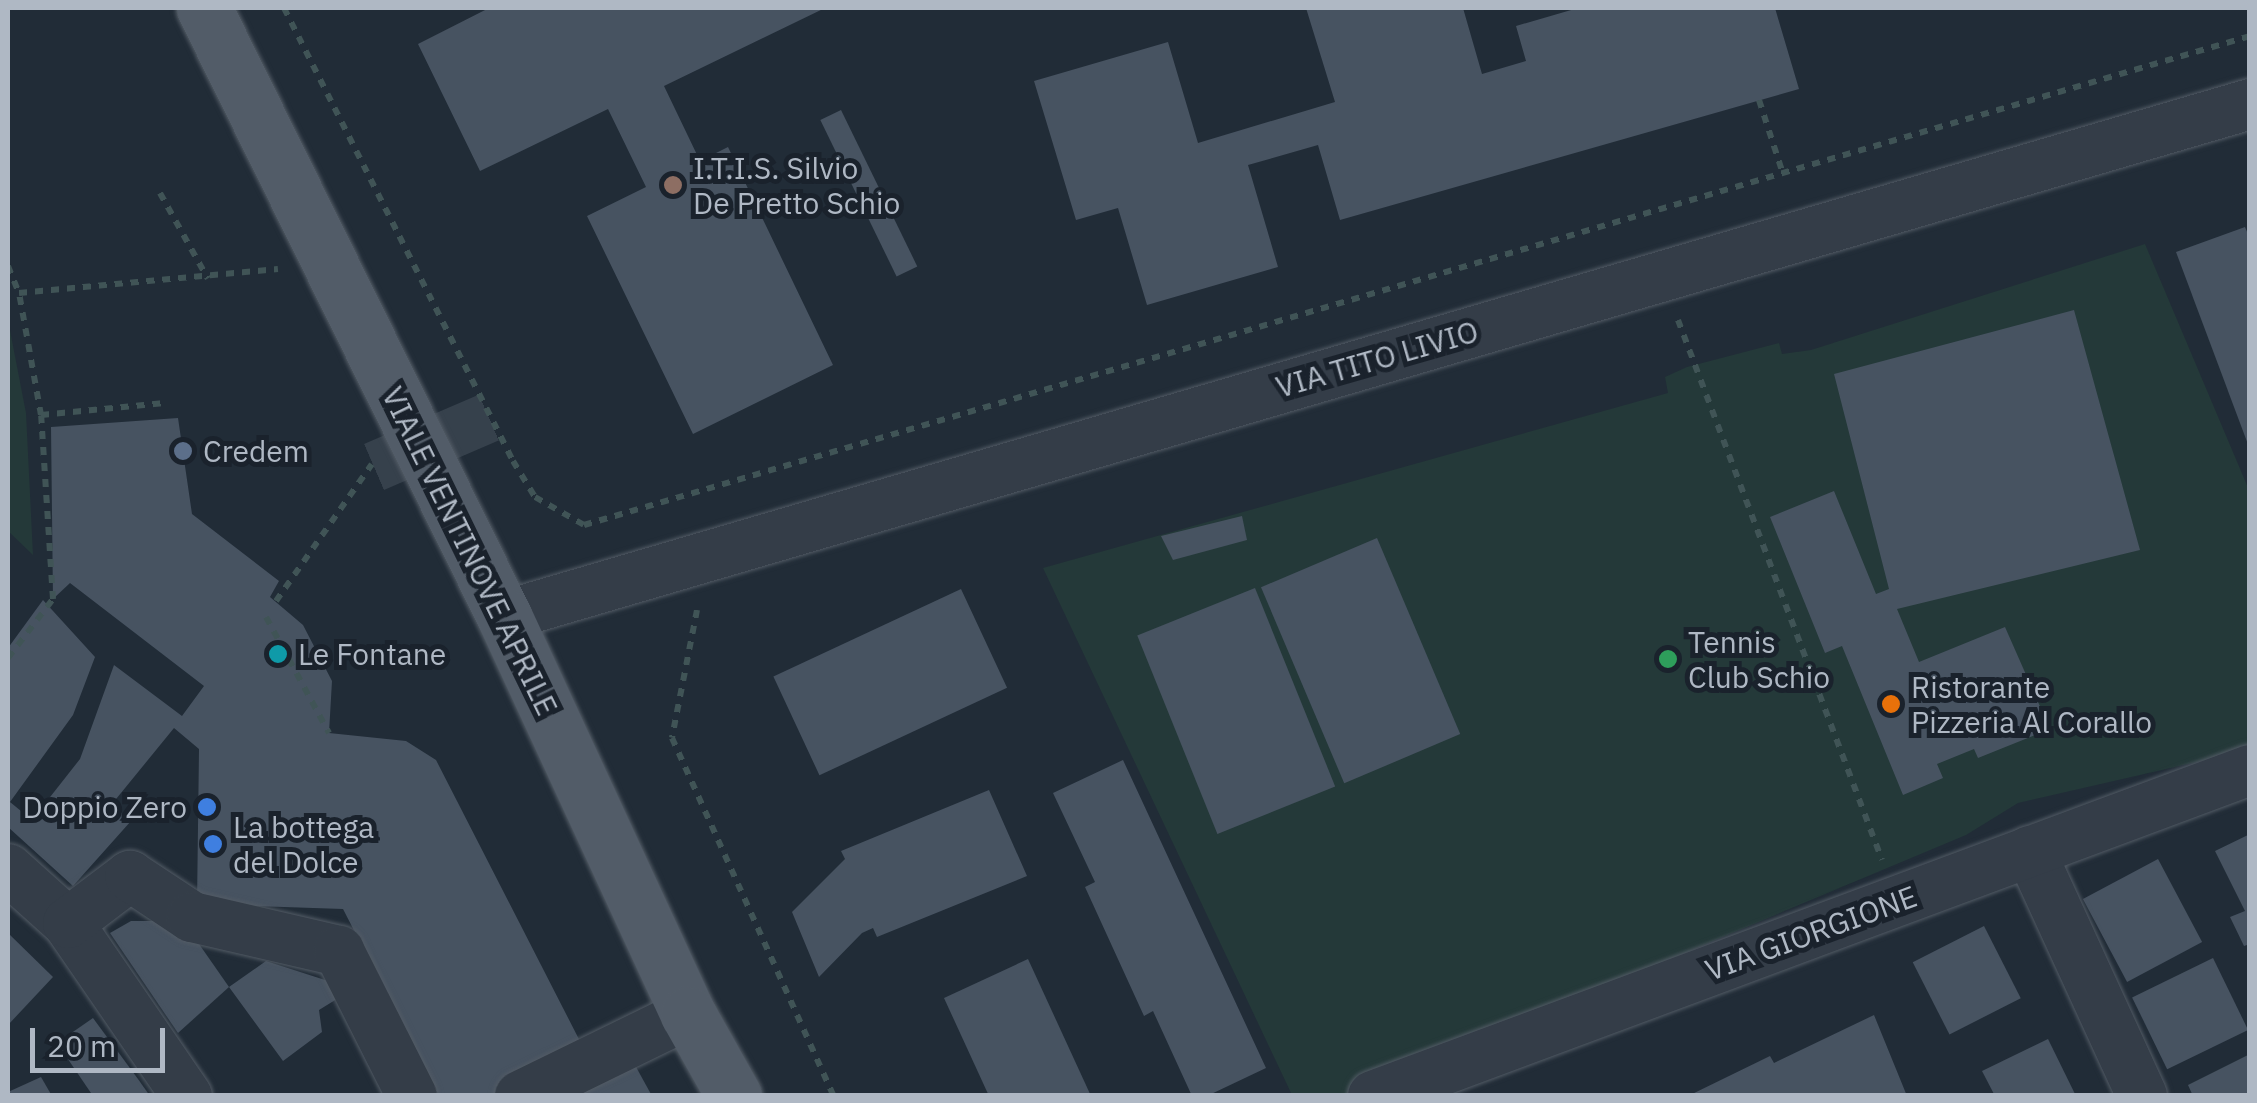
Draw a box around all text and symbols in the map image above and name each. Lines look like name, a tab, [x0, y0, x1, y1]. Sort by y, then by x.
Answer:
place label: I.T.I.S. Silvio De Pretto Schio	[693, 150, 900, 220]
marker: I.T.I.S. Silvio De Pretto Schio	[662, 174, 684, 196]
street label: VIA TITO LIVIO	[1272, 313, 1482, 405]
street label: VIALE VENTINOVE APRILE	[375, 381, 565, 721]
place label: Credem	[203, 433, 309, 469]
marker: Credem	[172, 440, 194, 462]
place label: Tennis Club Schio	[1688, 624, 1830, 694]
place label: Le Fontane	[298, 636, 446, 672]
marker: Le Fontane	[267, 643, 289, 665]
marker: Tennis Club Schio	[1657, 648, 1679, 670]
place label: Ristorante Pizzeria Al Corallo	[1911, 669, 2152, 740]
marker: Ristorante Pizzeria Al Corallo	[1880, 693, 1902, 715]
place label: Doppio Zero	[23, 789, 187, 825]
marker: Doppio Zero	[196, 796, 218, 818]
place label: La bottega del Dolce	[233, 809, 374, 880]
marker: La bottega del Dolce	[202, 833, 224, 855]
street label: VIA GIORGIONE	[1700, 878, 1922, 988]
scale bar	[35, 1008, 170, 1070]
text: 20 m	[47, 1026, 116, 1065]

